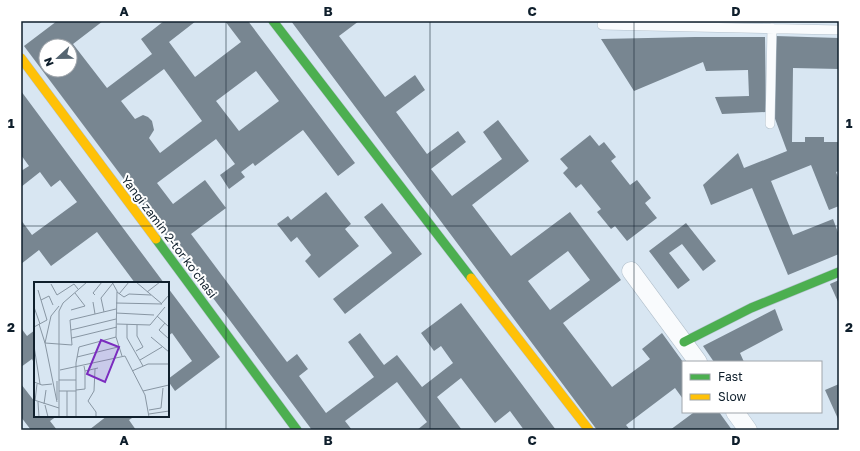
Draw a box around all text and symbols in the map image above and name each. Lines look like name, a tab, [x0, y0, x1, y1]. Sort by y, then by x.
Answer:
text: A	[119, 3, 129, 19]
text: B	[323, 3, 333, 19]
text: C	[527, 3, 537, 19]
text: D	[731, 3, 741, 19]
north arrow	[38, 38, 78, 78]
text: N	[41, 56, 56, 68]
text: 1	[8, 115, 15, 131]
text: 1	[846, 115, 853, 131]
street label: Yangi zamin 2-tor koʻchasi	[118, 172, 220, 301]
inset map	[34, 282, 169, 417]
text: 2	[7, 319, 15, 335]
text: 2	[845, 319, 853, 335]
legend	[682, 361, 822, 413]
text: Fast	[718, 369, 743, 384]
text: Slow	[718, 389, 746, 404]
text: A	[119, 432, 129, 448]
text: B	[323, 432, 333, 448]
text: C	[527, 432, 537, 448]
text: D	[731, 432, 741, 448]

